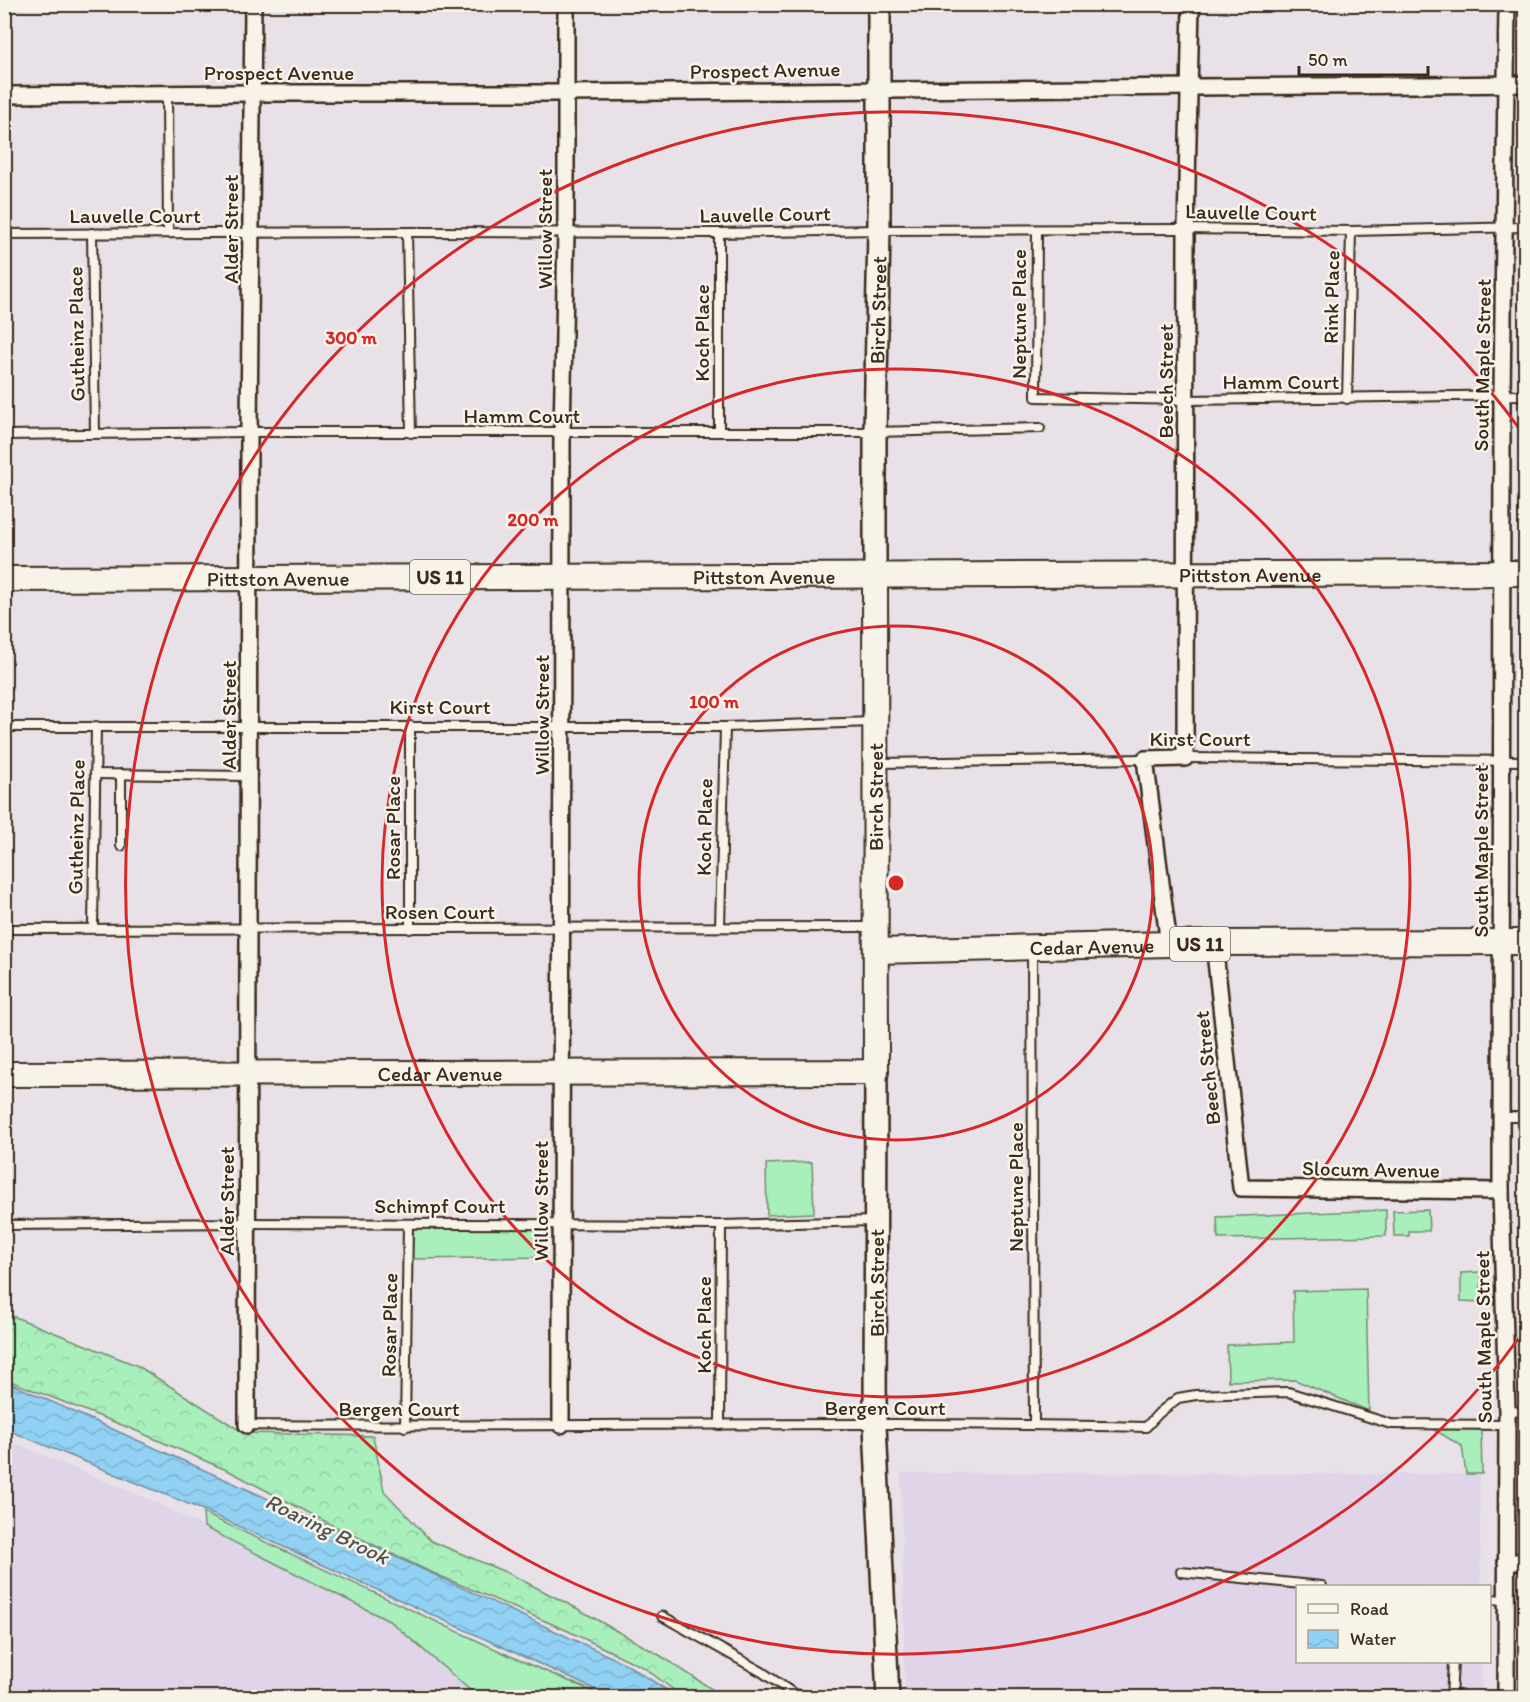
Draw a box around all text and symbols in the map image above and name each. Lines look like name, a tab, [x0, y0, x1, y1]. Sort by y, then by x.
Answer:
scale bar	[1299, 39, 1428, 77]
text: 50 m	[1308, 49, 1348, 71]
street label: Prospect Avenue	[689, 56, 841, 84]
street label: Prospect Avenue	[204, 60, 354, 85]
street label: Willow Street	[532, 169, 557, 289]
street label: Alder Street	[218, 174, 243, 284]
street label: Lauvelle Court	[1185, 198, 1317, 226]
street label: Lauvelle Court	[699, 200, 831, 228]
street label: Lauvelle Court	[69, 203, 201, 228]
street label: Neptune Place	[1006, 249, 1031, 379]
street label: Rink Place	[1318, 250, 1344, 344]
street label: Birch Street	[864, 256, 891, 364]
street label: Gutheinz Place	[62, 266, 90, 402]
street label: South Maple Street	[1468, 278, 1496, 452]
street label: Koch Place	[689, 284, 714, 382]
street label: Beech Street	[1153, 323, 1178, 438]
text: 300 m	[325, 327, 377, 349]
street label: Hamm Court	[1223, 369, 1340, 394]
street label: Hamm Court	[464, 403, 581, 428]
text: 200 m	[508, 509, 559, 531]
road number: US 11	[410, 560, 470, 594]
street label: Pittston Avenue	[1179, 561, 1321, 587]
street label: Pittston Avenue	[693, 563, 835, 589]
street label: Pittston Avenue	[207, 565, 349, 591]
street label: Willow Street	[529, 655, 554, 775]
street label: Alder Street	[216, 660, 241, 770]
text: 100 m	[689, 691, 740, 713]
street label: Kirst Court	[389, 694, 491, 719]
street label: Kirst Court	[1149, 726, 1251, 751]
street label: Birch Street	[863, 743, 888, 851]
street label: Gutheinz Place	[62, 759, 90, 895]
street label: South Maple Street	[1468, 764, 1493, 938]
street label: Rosar Place	[380, 776, 405, 880]
street label: Koch Place	[691, 778, 717, 876]
centre of rings	[886, 873, 906, 893]
street label: Rosen Court	[385, 899, 495, 924]
road number: US 11	[1170, 927, 1230, 961]
street label: Cedar Avenue	[1029, 932, 1155, 960]
street label: Beech Street	[1189, 1009, 1225, 1126]
street label: Cedar Avenue	[378, 1060, 503, 1086]
street label: Neptune Place	[1003, 1122, 1028, 1252]
street label: Willow Street	[528, 1141, 553, 1261]
street label: Alder Street	[214, 1146, 239, 1256]
street label: Slocum Avenue	[1302, 1155, 1440, 1183]
street label: Schimpf Court	[374, 1193, 506, 1218]
street label: Birch Street	[864, 1229, 889, 1337]
street label: South Maple Street	[1469, 1250, 1497, 1424]
street label: Rosar Place	[376, 1273, 402, 1377]
street label: Koch Place	[691, 1276, 716, 1374]
street label: Bergen Court	[824, 1395, 946, 1420]
street label: Bergen Court	[338, 1396, 460, 1421]
water label: Roaring Brook	[261, 1487, 395, 1571]
legend	[1296, 1585, 1491, 1663]
text: Road	[1350, 1598, 1389, 1620]
text: Water	[1350, 1628, 1396, 1650]

